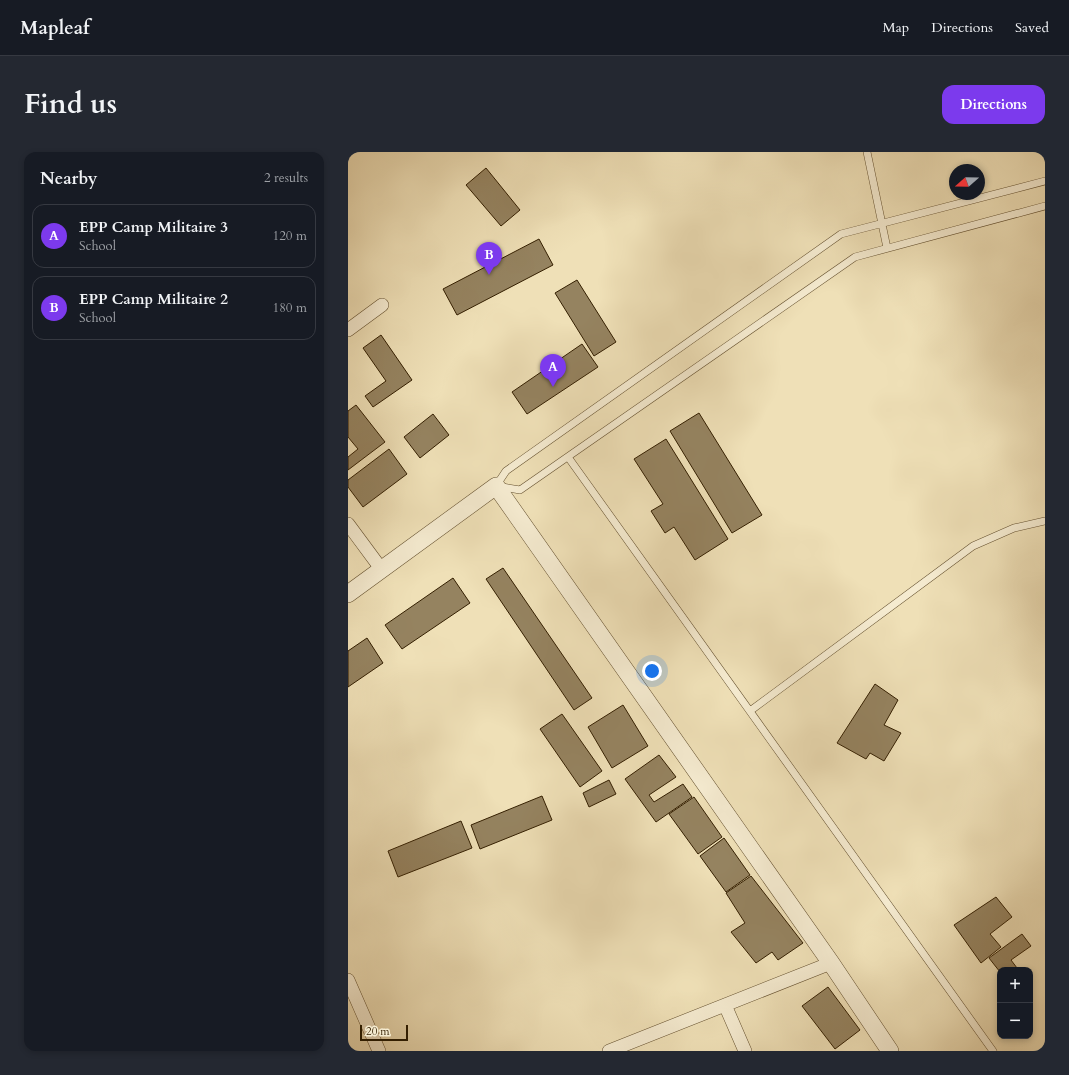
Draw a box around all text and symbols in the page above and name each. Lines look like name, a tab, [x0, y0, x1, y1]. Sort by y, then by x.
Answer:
text: Mapleaf	[20, 15, 90, 41]
text: Map	[883, 18, 909, 37]
text: Directions	[931, 18, 993, 37]
text: Saved	[1015, 18, 1049, 37]
text: Find us	[24, 85, 117, 123]
button: Directions	[942, 85, 1045, 124]
north arrow	[949, 164, 985, 200]
text: Nearby	[40, 167, 97, 190]
text: 2 results	[264, 169, 308, 187]
text: EPP Camp Militaire 3	[79, 217, 228, 237]
text: A	[49, 227, 59, 245]
text: 120 m	[273, 227, 307, 245]
text: School	[79, 237, 116, 255]
pin: B	[476, 242, 502, 275]
text: EPP Camp Militaire 2	[79, 289, 228, 309]
text: B	[49, 299, 59, 317]
text: 180 m	[273, 299, 307, 317]
text: School	[79, 309, 116, 327]
pin: A	[540, 354, 566, 387]
your location	[642, 661, 662, 681]
map controls	[997, 967, 1033, 1039]
button: +	[997, 967, 1033, 1003]
button: −	[997, 1003, 1033, 1039]
scale bar	[360, 1023, 408, 1042]
text: 20 m	[366, 1024, 390, 1039]

